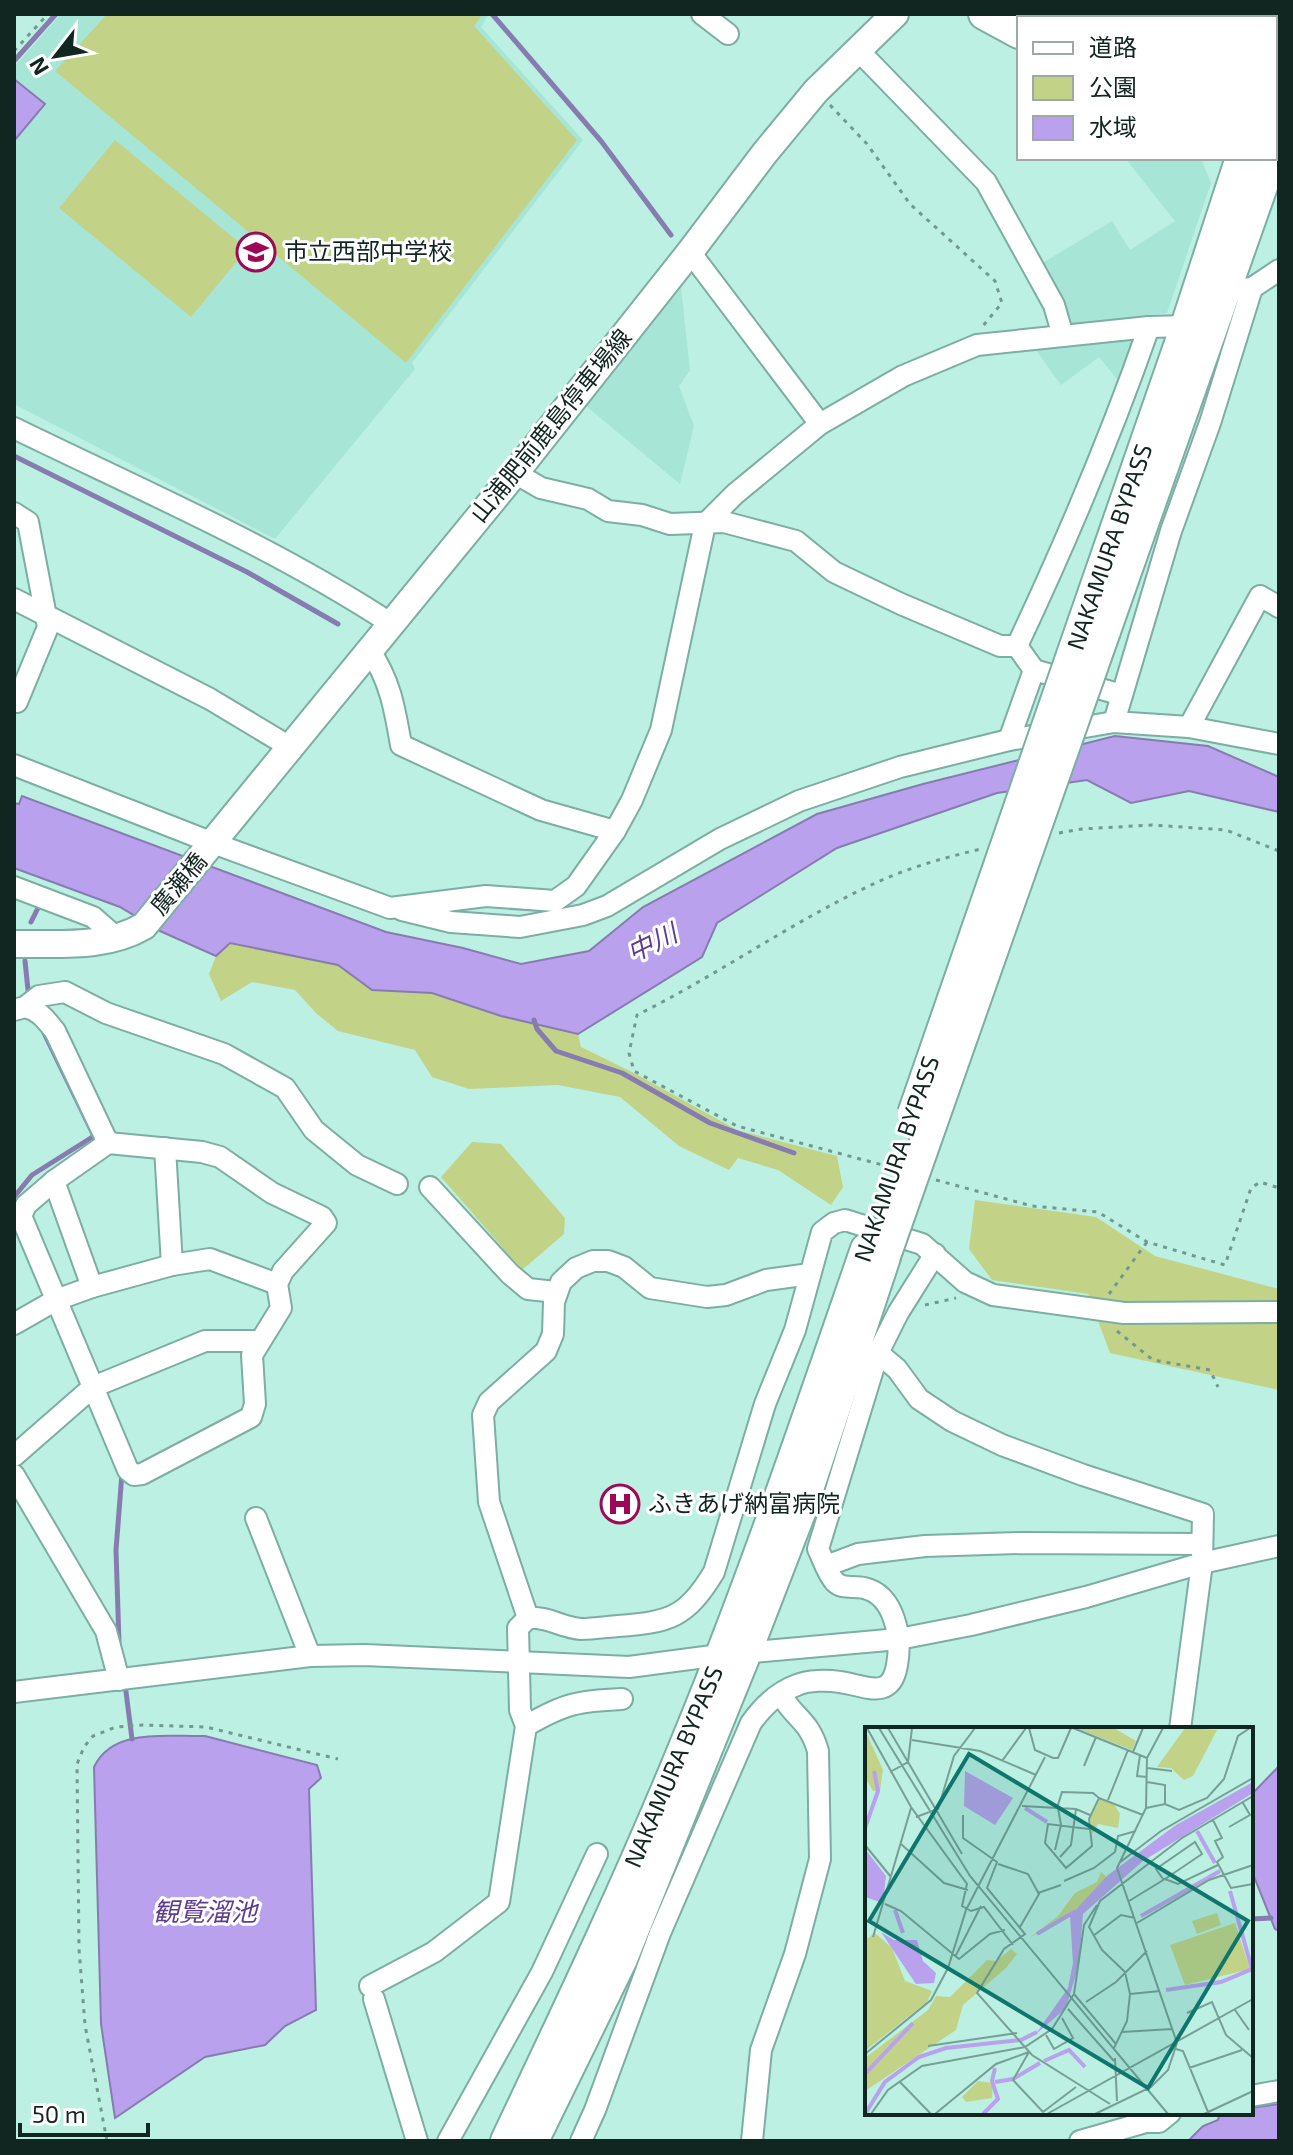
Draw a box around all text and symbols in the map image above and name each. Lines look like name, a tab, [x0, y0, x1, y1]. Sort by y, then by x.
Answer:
north arrow	[16, 16, 96, 96]
legend	[1017, 16, 1277, 160]
text: 道路	[1089, 32, 1137, 61]
text: N	[23, 53, 53, 80]
text: 公園	[1089, 72, 1137, 101]
text: 水域	[1089, 112, 1137, 141]
school or university icon: 市立西部中学校	[235, 231, 277, 273]
place label: 市立西部中学校	[284, 236, 452, 265]
street label: 山浦肥前鹿島停車場線	[463, 323, 637, 527]
street label: NAKAMURA BYPASS	[1060, 440, 1157, 653]
street label: 廣瀬橋	[144, 846, 212, 920]
water label: 中川	[621, 915, 684, 967]
street label: NAKAMURA BYPASS	[847, 1052, 944, 1265]
hospital icon: ふきあげ納富病院	[599, 1483, 641, 1525]
place label: ふきあげ納富病院	[648, 1488, 840, 1517]
street label: NAKAMURA BYPASS	[617, 1661, 728, 1871]
inset map	[865, 1727, 1253, 2115]
water label: 観覧溜池	[153, 1895, 260, 1926]
scale bar	[20, 2087, 148, 2137]
text: 50 m	[32, 2099, 86, 2128]

